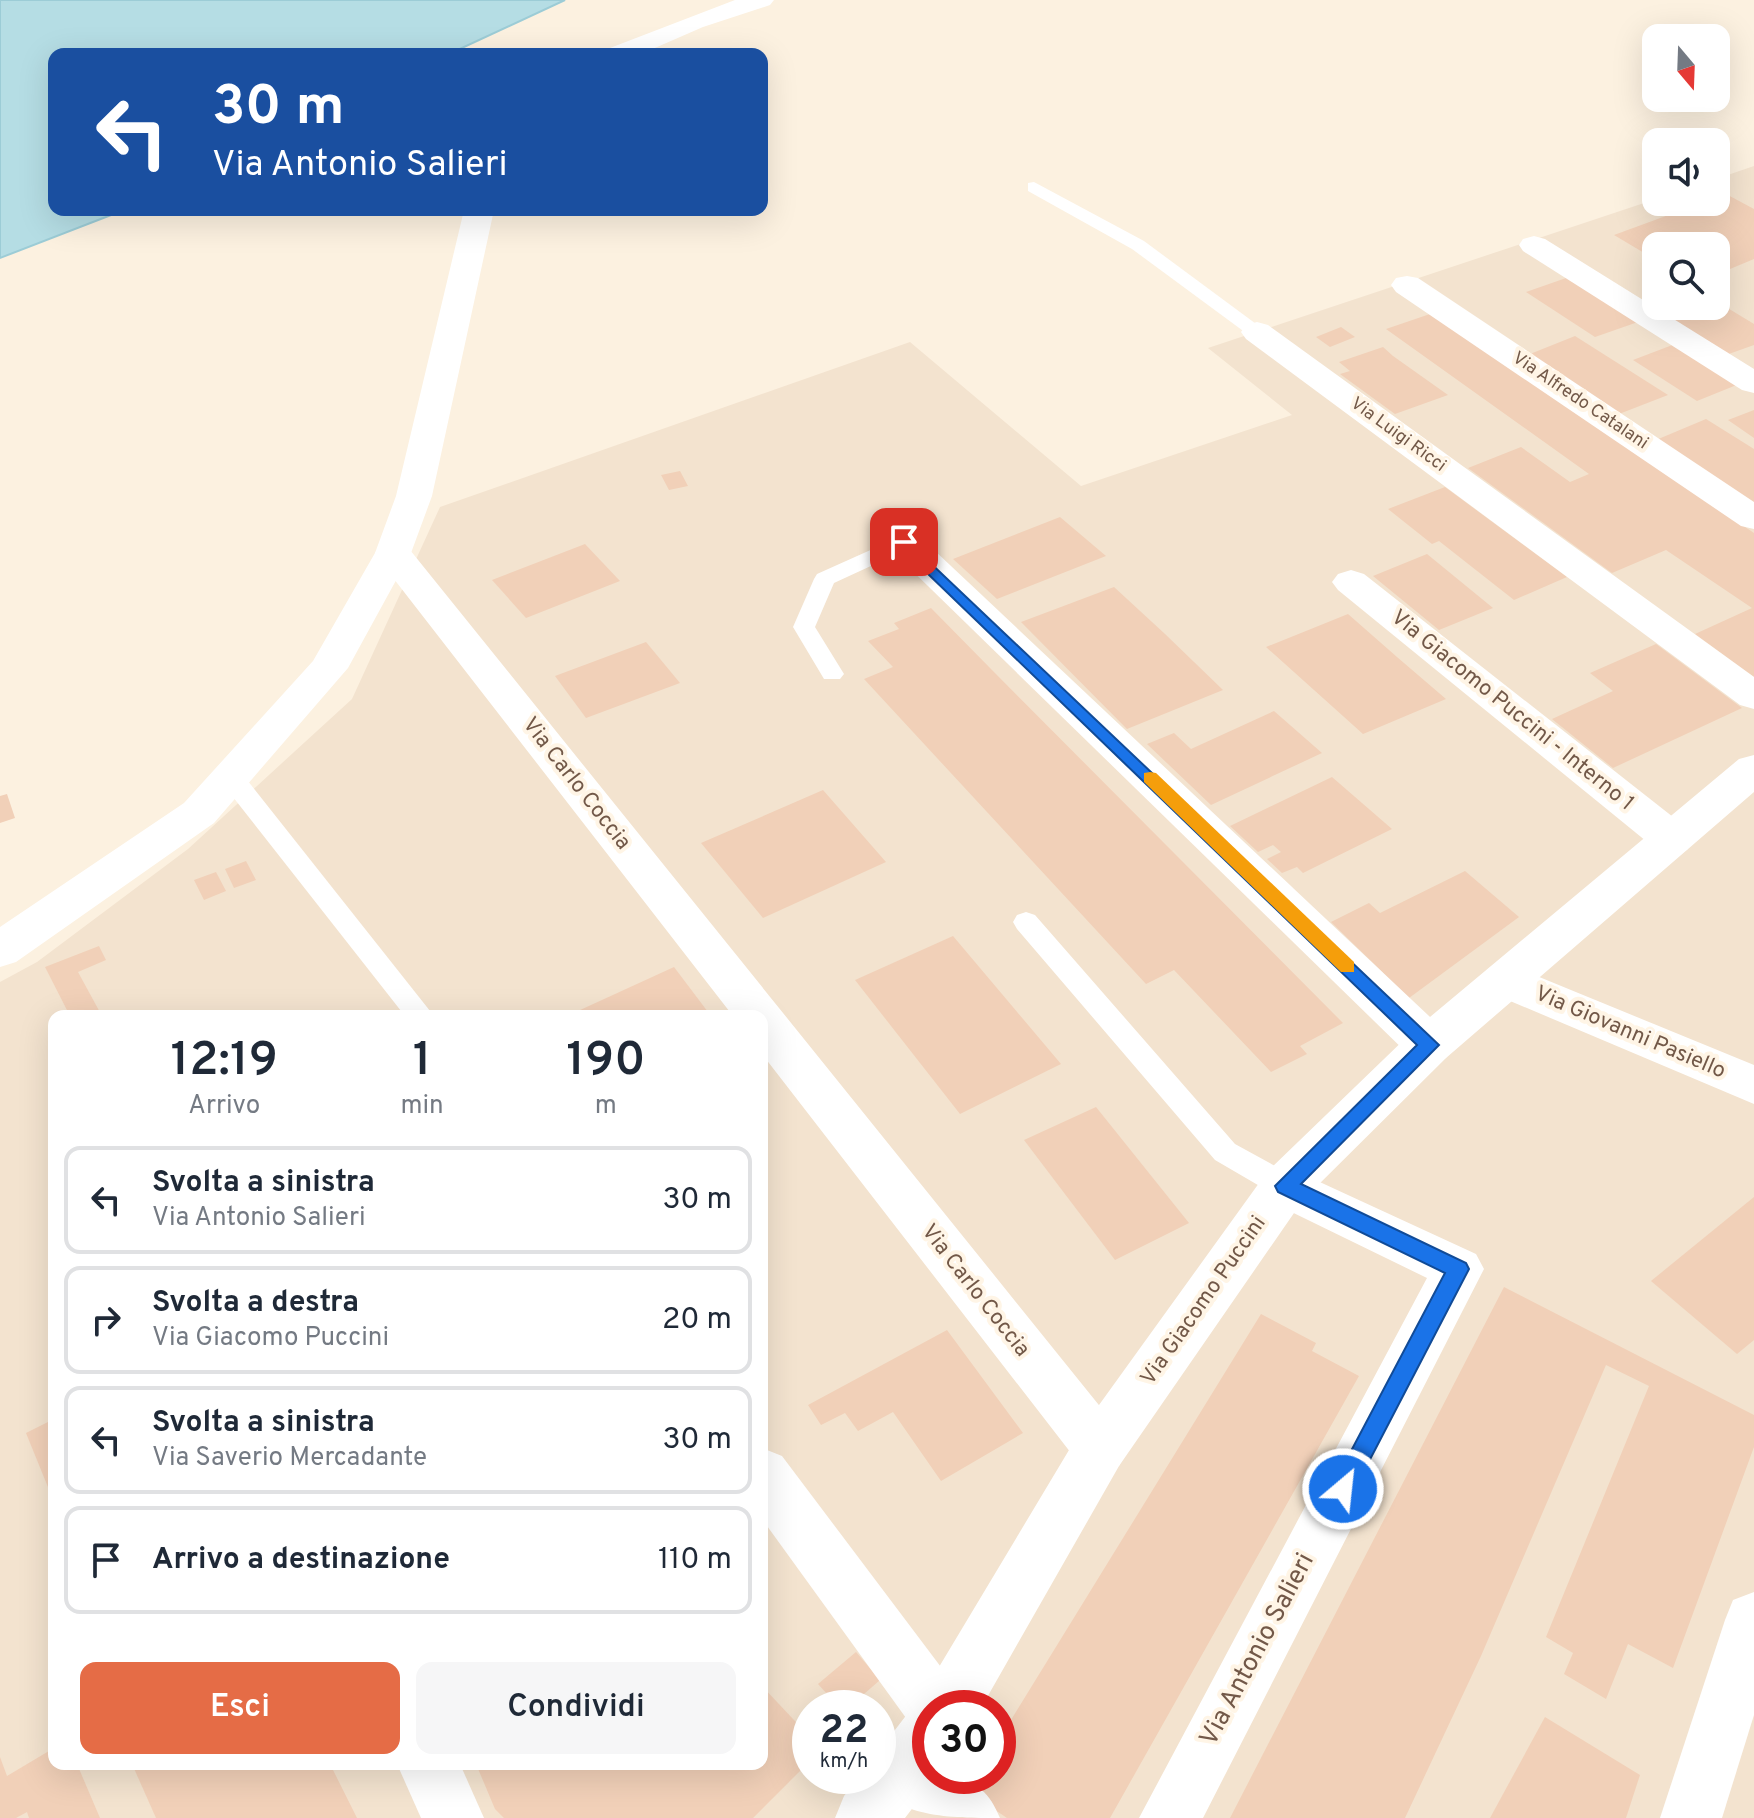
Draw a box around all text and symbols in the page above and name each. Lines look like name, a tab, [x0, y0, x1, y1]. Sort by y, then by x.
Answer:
north arrow	[1642, 24, 1730, 112]
map controls	[1642, 24, 1730, 320]
text: 30 m	[212, 74, 345, 144]
icon: left	[80, 80, 184, 184]
button: sound	[1642, 128, 1730, 216]
text: Via Antonio Salieri	[212, 143, 508, 189]
button: search	[1642, 232, 1730, 320]
street label: Via Alfredo Catalani	[1508, 347, 1652, 455]
street label: Via Luigi Ricci	[1346, 392, 1450, 478]
pin	[870, 508, 938, 576]
icon: arrive	[882, 520, 926, 564]
street label: Via Giacomo Puccini - Interno 1	[1385, 605, 1639, 817]
street label: Via Carlo Coccia	[516, 712, 636, 856]
street label: Via Giovanni Pasiello	[1531, 981, 1729, 1085]
text: 12:19	[170, 1032, 278, 1092]
text: 1	[413, 1032, 431, 1092]
text: 190	[566, 1032, 646, 1092]
text: Arrivo	[188, 1090, 260, 1123]
text: min	[400, 1090, 444, 1123]
text: m	[595, 1090, 617, 1123]
text: Svolta a sinistra	[152, 1165, 375, 1202]
icon: left	[84, 1178, 128, 1222]
text: 30 m	[663, 1182, 732, 1219]
text: Via Antonio Salieri	[152, 1202, 366, 1235]
street label: Via Giacomo Puccini	[1135, 1211, 1273, 1391]
street label: Via Carlo Coccia	[915, 1219, 1035, 1363]
text: Svolta a destra	[152, 1285, 359, 1322]
icon: right	[84, 1298, 128, 1342]
text: 20 m	[662, 1302, 732, 1339]
text: Via Giacomo Puccini	[152, 1322, 389, 1355]
text: Svolta a sinistra	[152, 1405, 375, 1442]
icon: left	[84, 1418, 128, 1462]
text: 30 m	[663, 1422, 732, 1459]
text: Via Saverio Mercadante	[152, 1442, 427, 1475]
position arrow	[1301, 1447, 1385, 1531]
icon: arrive	[84, 1538, 128, 1582]
text: Arrivo a destinazione	[152, 1542, 450, 1579]
text: 110 m	[658, 1542, 732, 1579]
street label: Via Antonio Salieri	[1193, 1548, 1323, 1752]
button: Esci	[80, 1662, 400, 1754]
button: Condividi	[416, 1662, 736, 1754]
speed limit sign: 30	[912, 1690, 1016, 1794]
text: 22	[820, 1707, 868, 1757]
text: km/h	[820, 1749, 868, 1775]

